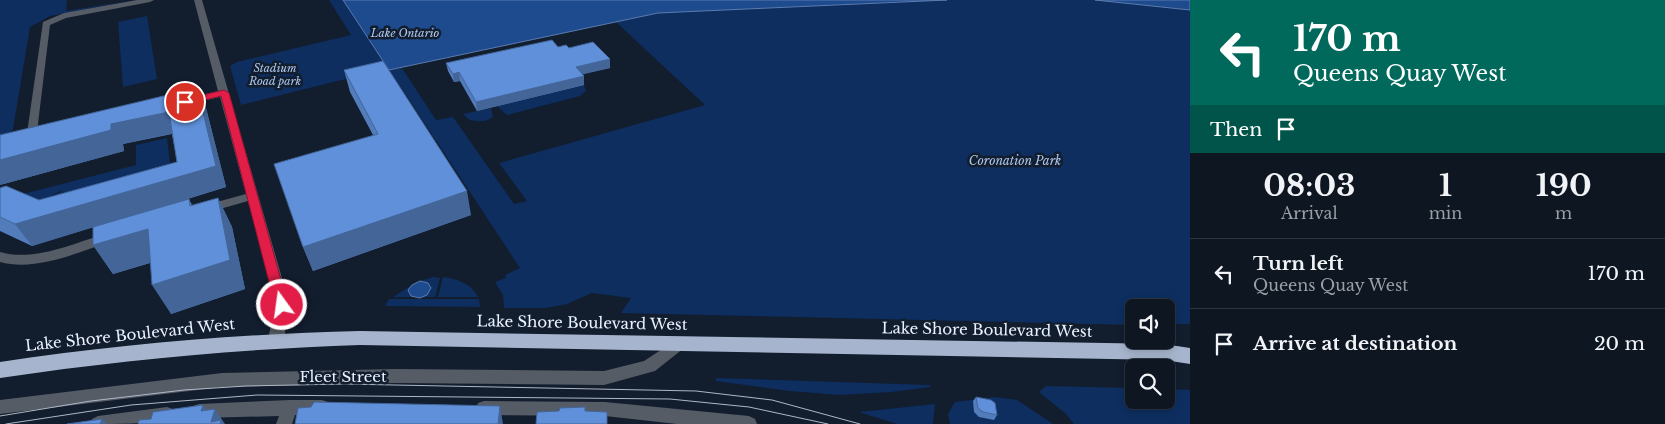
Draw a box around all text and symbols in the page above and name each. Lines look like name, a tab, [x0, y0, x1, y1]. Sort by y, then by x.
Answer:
text: 170 m	[1293, 17, 1401, 60]
icon: left	[1210, 20, 1275, 85]
water label: Lake Ontario	[370, 26, 439, 40]
text: Queens Quay West	[1293, 60, 1507, 87]
park label: Stadium Road park	[248, 61, 301, 88]
pin	[164, 81, 206, 123]
icon: arrive	[171, 88, 199, 116]
icon: arrive	[1272, 115, 1300, 143]
text: Then	[1210, 118, 1262, 141]
park label: Coronation Park	[969, 153, 1061, 168]
text: 08:03	[1263, 167, 1355, 204]
text: 1	[1439, 167, 1452, 204]
text: 190	[1536, 167, 1592, 204]
text: Arrival	[1281, 203, 1338, 223]
text: min	[1429, 203, 1462, 223]
text: m	[1555, 203, 1572, 223]
text: Turn left	[1253, 252, 1344, 275]
icon: left	[1210, 260, 1238, 288]
text: 170 m	[1588, 262, 1645, 285]
text: Queens Quay West	[1253, 275, 1408, 295]
position arrow	[255, 278, 307, 330]
map controls	[1125, 299, 1175, 409]
button: sound	[1125, 299, 1175, 349]
street label: Lake Shore Boulevard West	[476, 311, 688, 334]
street label: Lake Shore Boulevard West	[24, 314, 236, 355]
street label: Lake Shore Boulevard West	[881, 318, 1093, 341]
icon: arrive	[1210, 330, 1238, 358]
text: Arrive at destination	[1253, 332, 1457, 355]
text: 20 m	[1594, 332, 1645, 355]
button: search	[1125, 359, 1175, 409]
street label: Fleet Street	[299, 367, 387, 386]

